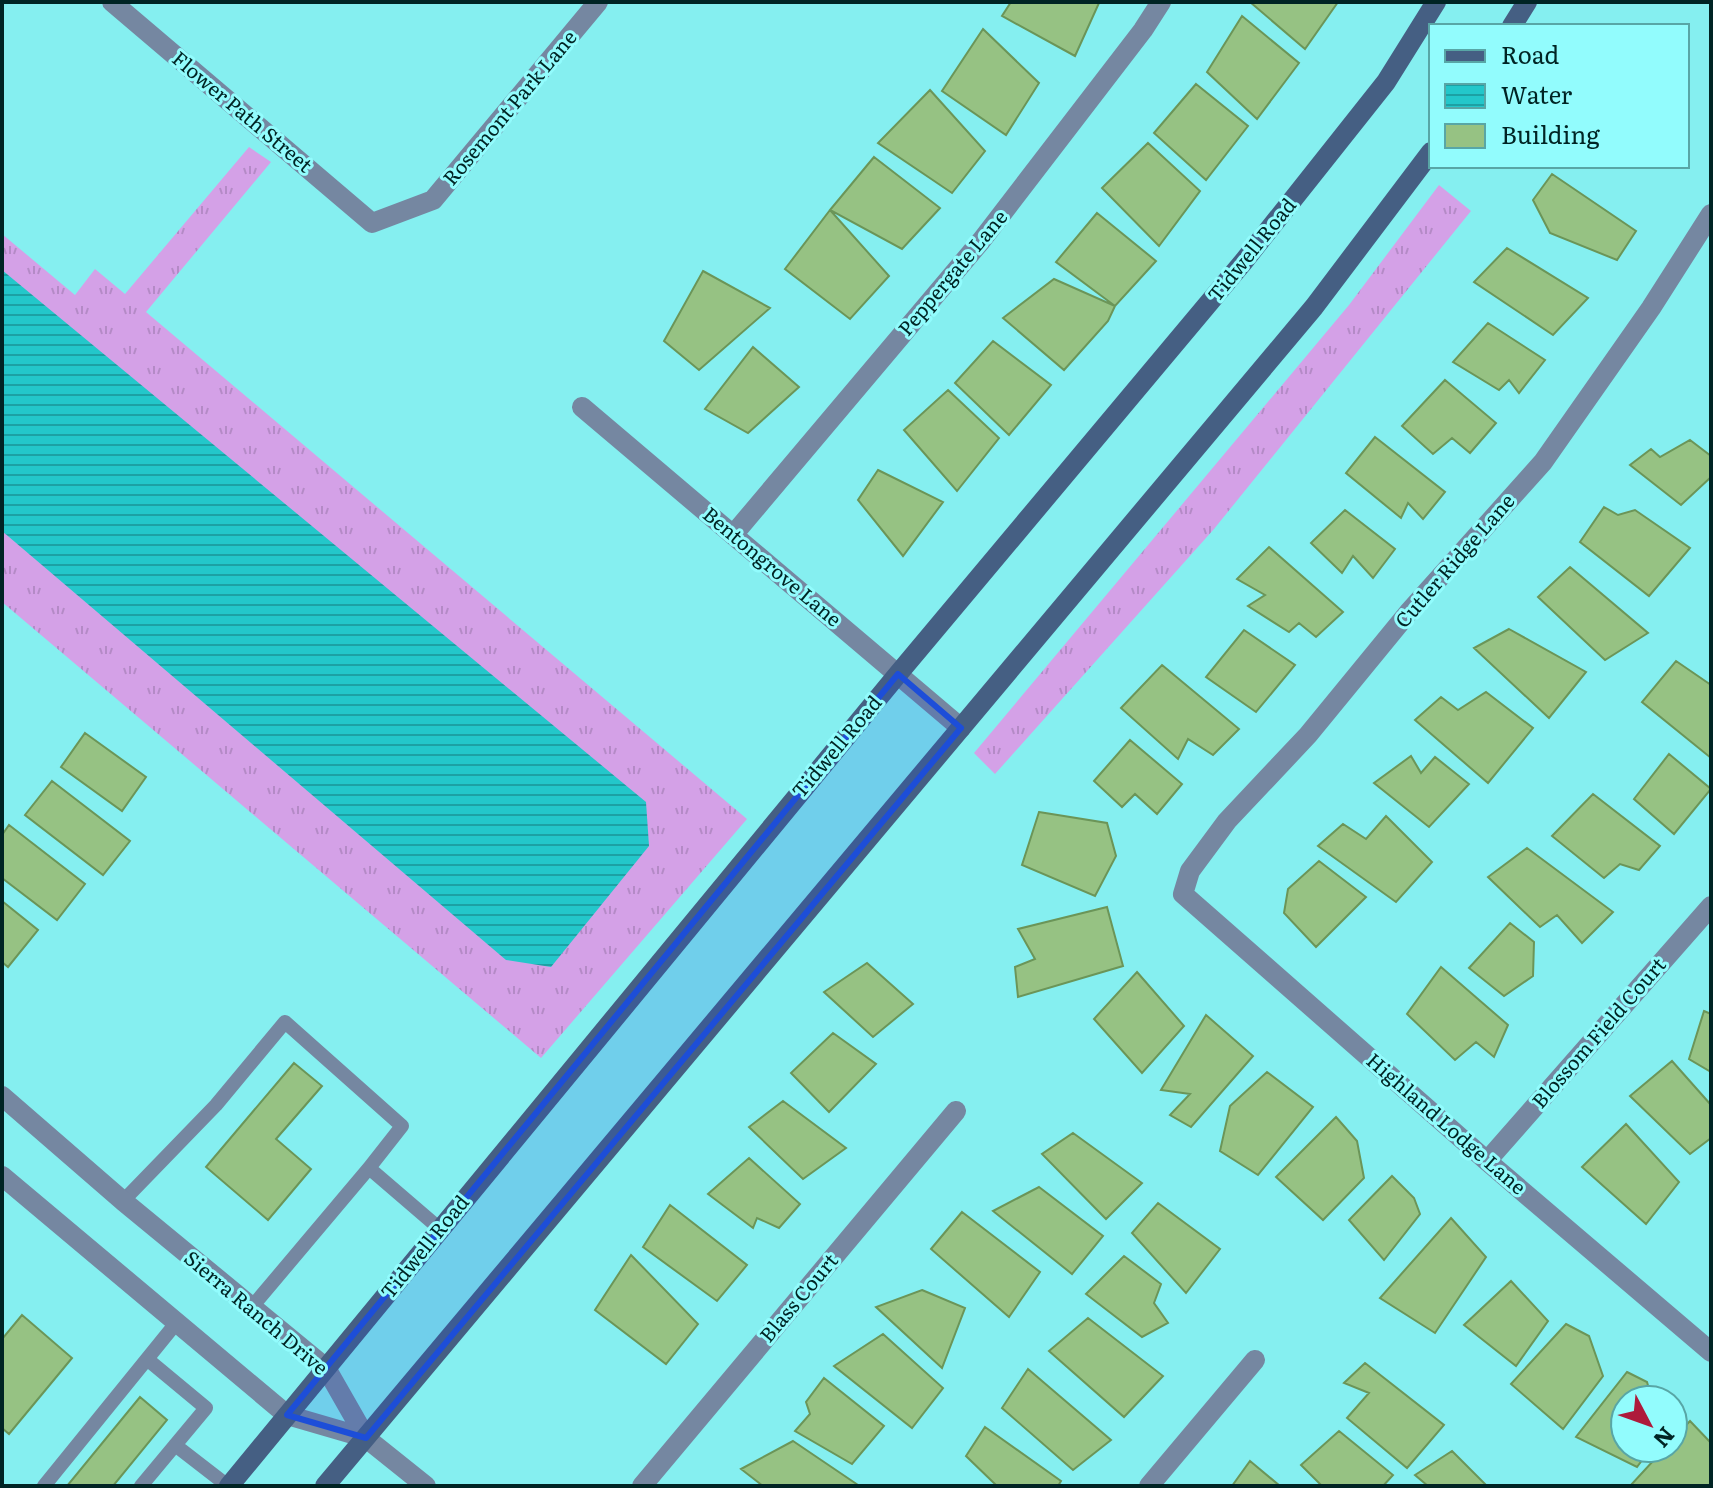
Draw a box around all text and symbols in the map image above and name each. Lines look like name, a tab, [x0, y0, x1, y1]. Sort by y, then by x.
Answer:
street label: Rosemont Park Lane	[434, 22, 583, 191]
legend	[1429, 24, 1689, 168]
text: Road	[1501, 36, 1560, 71]
street label: Flower Path Street	[167, 43, 320, 178]
text: Water	[1501, 76, 1573, 111]
text: Building	[1501, 116, 1600, 151]
street label: Tidwell Road	[1199, 190, 1302, 307]
street label: Peppergate Lane	[890, 202, 1013, 341]
street label: Cutler Ridge Lane	[1387, 486, 1520, 633]
street label: Bentongrove Lane	[697, 498, 849, 633]
street label: Tidwell Road	[783, 688, 887, 804]
street label: Blossom Field Court	[1523, 950, 1672, 1114]
street label: Highland Lodge Lane	[1361, 1045, 1534, 1200]
street label: Tidwell Road	[372, 1187, 475, 1304]
street label: Sierra Ranch Drive	[179, 1242, 336, 1381]
street label: Blass Court	[751, 1246, 844, 1348]
north arrow	[1609, 1384, 1689, 1464]
text: N	[1647, 1420, 1684, 1456]

